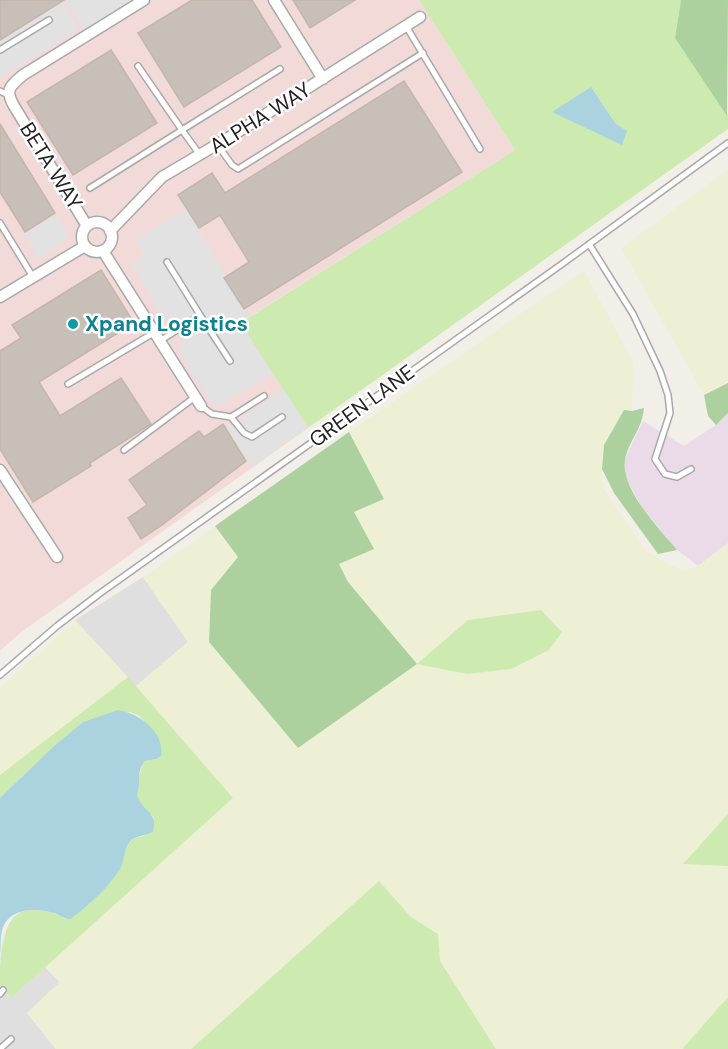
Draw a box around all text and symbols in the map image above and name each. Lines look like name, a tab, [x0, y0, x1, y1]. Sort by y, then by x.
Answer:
street label: ALPHA WAY	[204, 76, 316, 160]
street label: BETA WAY	[13, 117, 89, 215]
place label: Xpand Logistics	[85, 310, 248, 338]
marker: Xpand Logistics	[66, 317, 80, 331]
street label: GREEN LANE	[304, 358, 420, 454]

